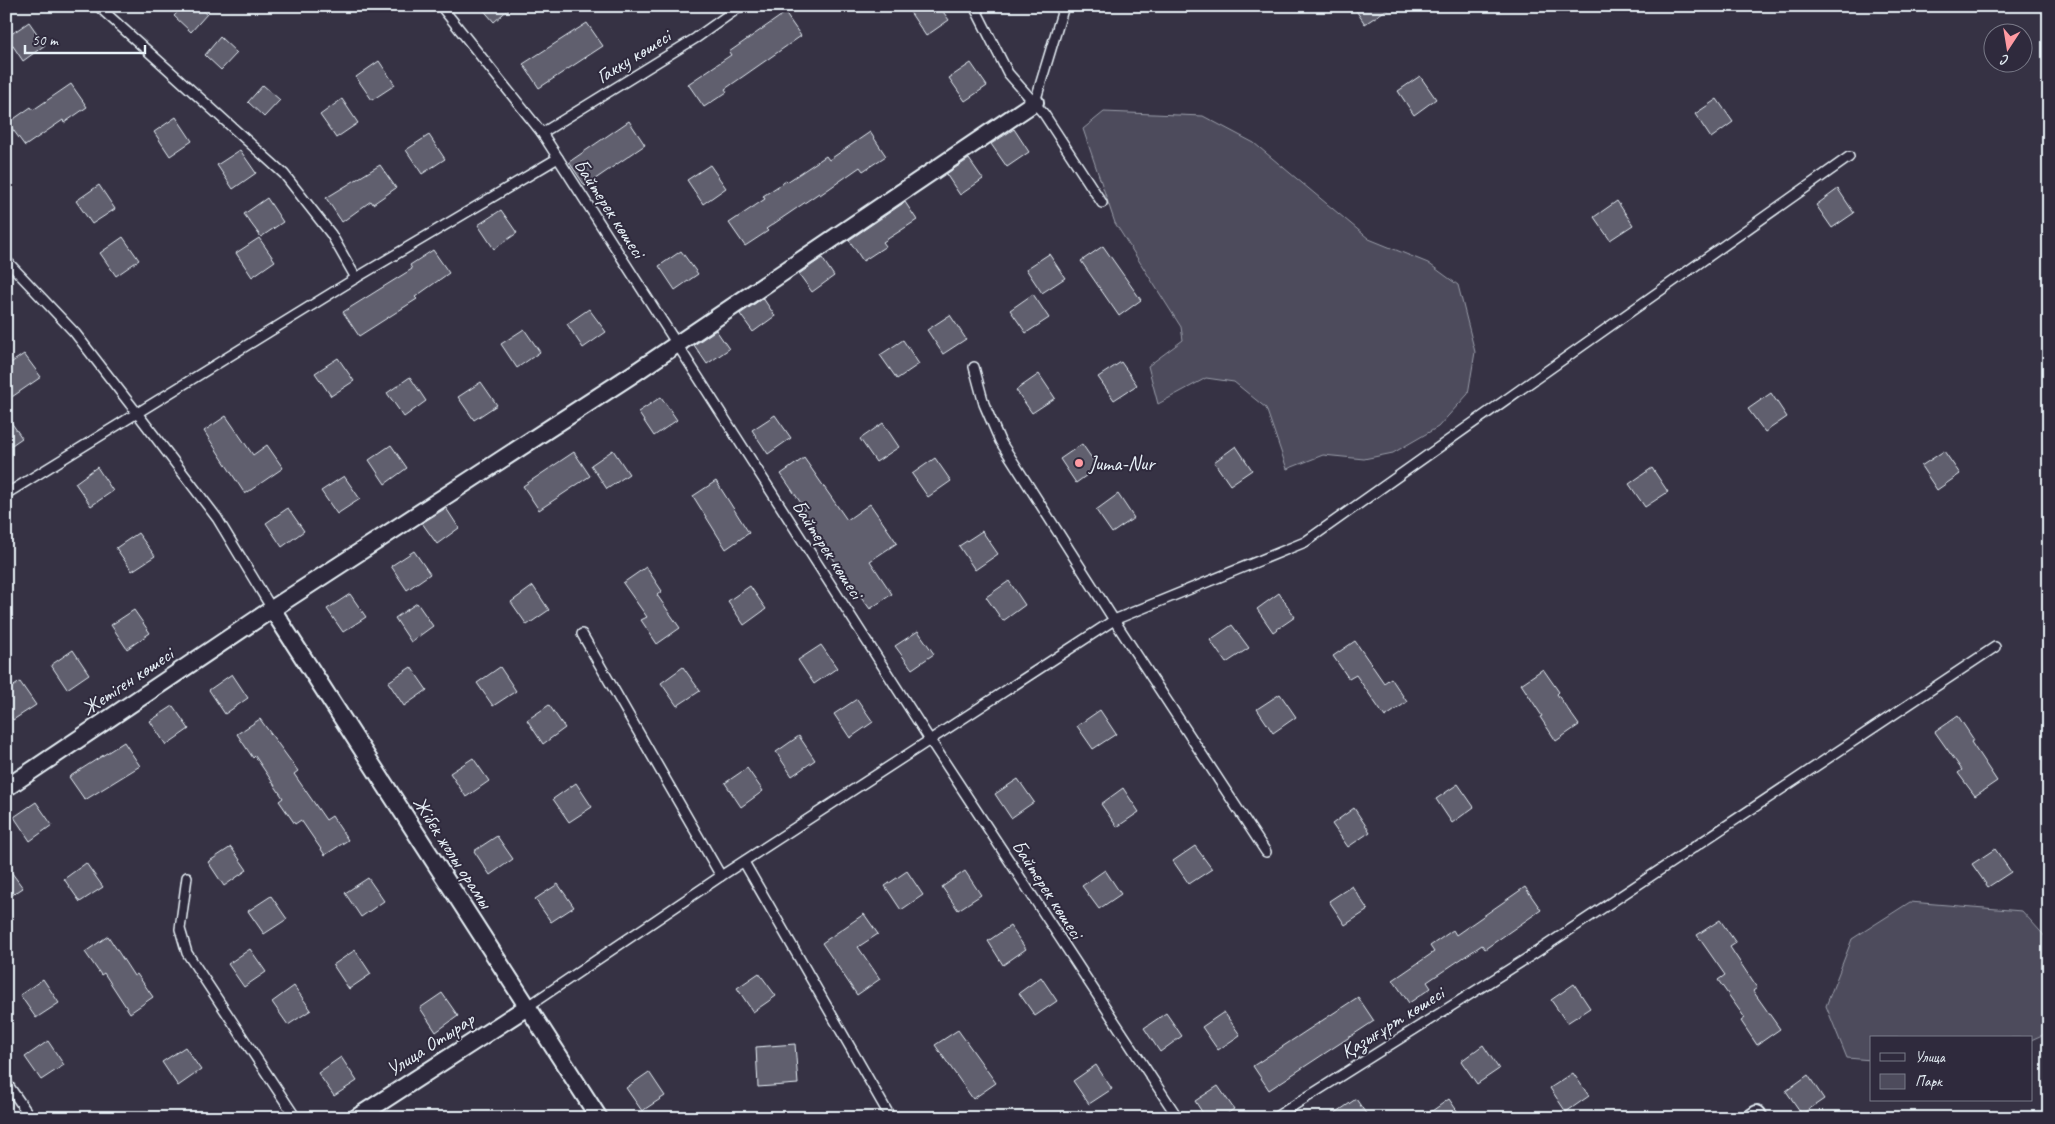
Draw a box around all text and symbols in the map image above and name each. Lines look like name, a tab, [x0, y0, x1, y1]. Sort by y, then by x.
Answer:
scale bar	[25, 22, 145, 54]
north arrow	[1982, 22, 2032, 72]
street label: Гакку көшесі	[591, 23, 677, 89]
text: 50 m	[32, 31, 59, 50]
text: С	[1998, 51, 2011, 69]
street label: Байтерек көшесі	[568, 154, 652, 265]
place label: Juma-Nur	[1088, 451, 1156, 476]
marker: Juma-Nur	[1073, 457, 1085, 469]
street label: Байтерек көшесі	[786, 495, 870, 606]
street label: Жетіген көшесі	[77, 640, 180, 721]
street label: Жібек жолы орамы	[407, 792, 499, 914]
street label: Байтерек көшесі	[1006, 835, 1090, 946]
street label: Қазығұрт көшесі	[1336, 980, 1451, 1065]
street label: Улица Отырар	[382, 1006, 480, 1082]
legend	[1870, 1036, 2032, 1102]
text: Улица	[1915, 1048, 1946, 1067]
text: Парк	[1915, 1072, 1943, 1091]

